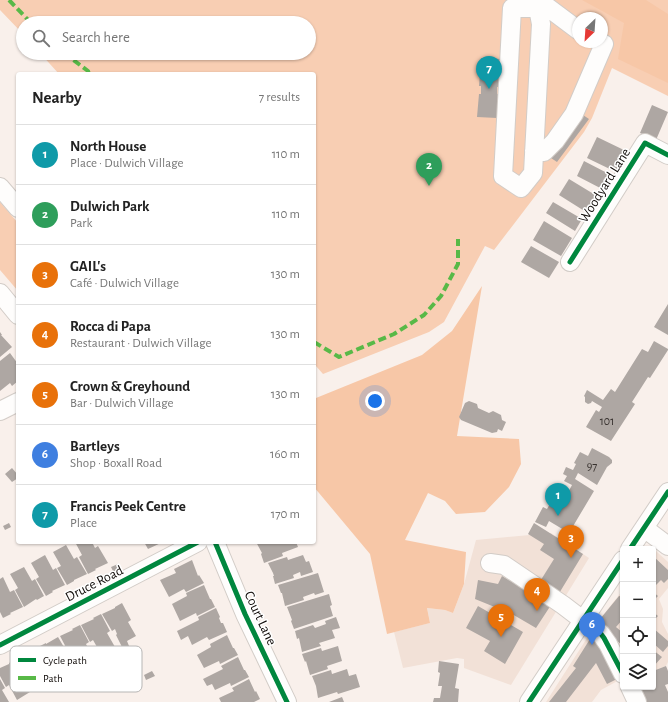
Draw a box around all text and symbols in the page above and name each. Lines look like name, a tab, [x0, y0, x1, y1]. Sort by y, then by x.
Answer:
north arrow	[572, 12, 608, 48]
search box	[16, 16, 316, 60]
icon: search	[30, 27, 52, 49]
text: Search here	[62, 30, 130, 45]
pin: 7	[476, 56, 502, 89]
text: Nearby	[32, 89, 82, 106]
text: 7 results	[259, 91, 300, 104]
text: North House	[70, 139, 146, 154]
street label: Woodyard Lane	[576, 146, 633, 225]
text: 1	[43, 148, 47, 161]
text: 110 m	[272, 148, 300, 161]
pin: 2	[416, 153, 442, 186]
text: Place · Dulwich Village	[70, 157, 184, 170]
text: Dulwich Park	[70, 199, 150, 214]
text: 2	[42, 208, 48, 221]
text: 110 m	[272, 208, 300, 221]
text: Park	[70, 217, 92, 230]
text: GAIL's	[70, 259, 106, 274]
text: 3	[42, 268, 48, 281]
text: 130 m	[271, 268, 300, 281]
text: Café · Dulwich Village	[70, 277, 179, 290]
text: Rocca di Papa	[70, 319, 151, 334]
text: 4	[42, 328, 48, 341]
text: 130 m	[271, 328, 300, 341]
text: Restaurant · Dulwich Village	[70, 337, 212, 350]
text: Crown & Greyhound	[70, 379, 190, 394]
text: 5	[42, 388, 48, 401]
text: 130 m	[271, 388, 300, 401]
your location	[365, 391, 385, 411]
text: Bar · Dulwich Village	[70, 397, 174, 410]
house number: 101	[600, 415, 614, 427]
text: Bartleys	[70, 439, 120, 454]
text: 6	[42, 448, 48, 461]
text: 160 m	[270, 448, 300, 461]
text: Shop · Boxall Road	[70, 457, 162, 470]
house number: 97	[587, 460, 597, 472]
pin: 1	[545, 483, 571, 516]
text: Francis Peek Centre	[70, 499, 186, 514]
text: 7	[42, 508, 48, 521]
text: 170 m	[271, 508, 300, 521]
text: Place	[70, 517, 97, 530]
pin: 3	[558, 525, 584, 558]
map controls	[620, 546, 656, 690]
button: +	[620, 546, 656, 582]
street label: Druce Road	[63, 563, 126, 604]
pin: 4	[524, 578, 550, 611]
button: −	[620, 582, 656, 618]
street label: Court Lane	[241, 589, 279, 648]
pin: 5	[488, 604, 514, 637]
pin: 6	[579, 612, 605, 645]
button: locate	[620, 618, 656, 654]
legend	[10, 646, 142, 692]
button: layers	[620, 654, 656, 690]
text: Cycle path	[43, 655, 87, 666]
text: Path	[43, 673, 63, 684]

